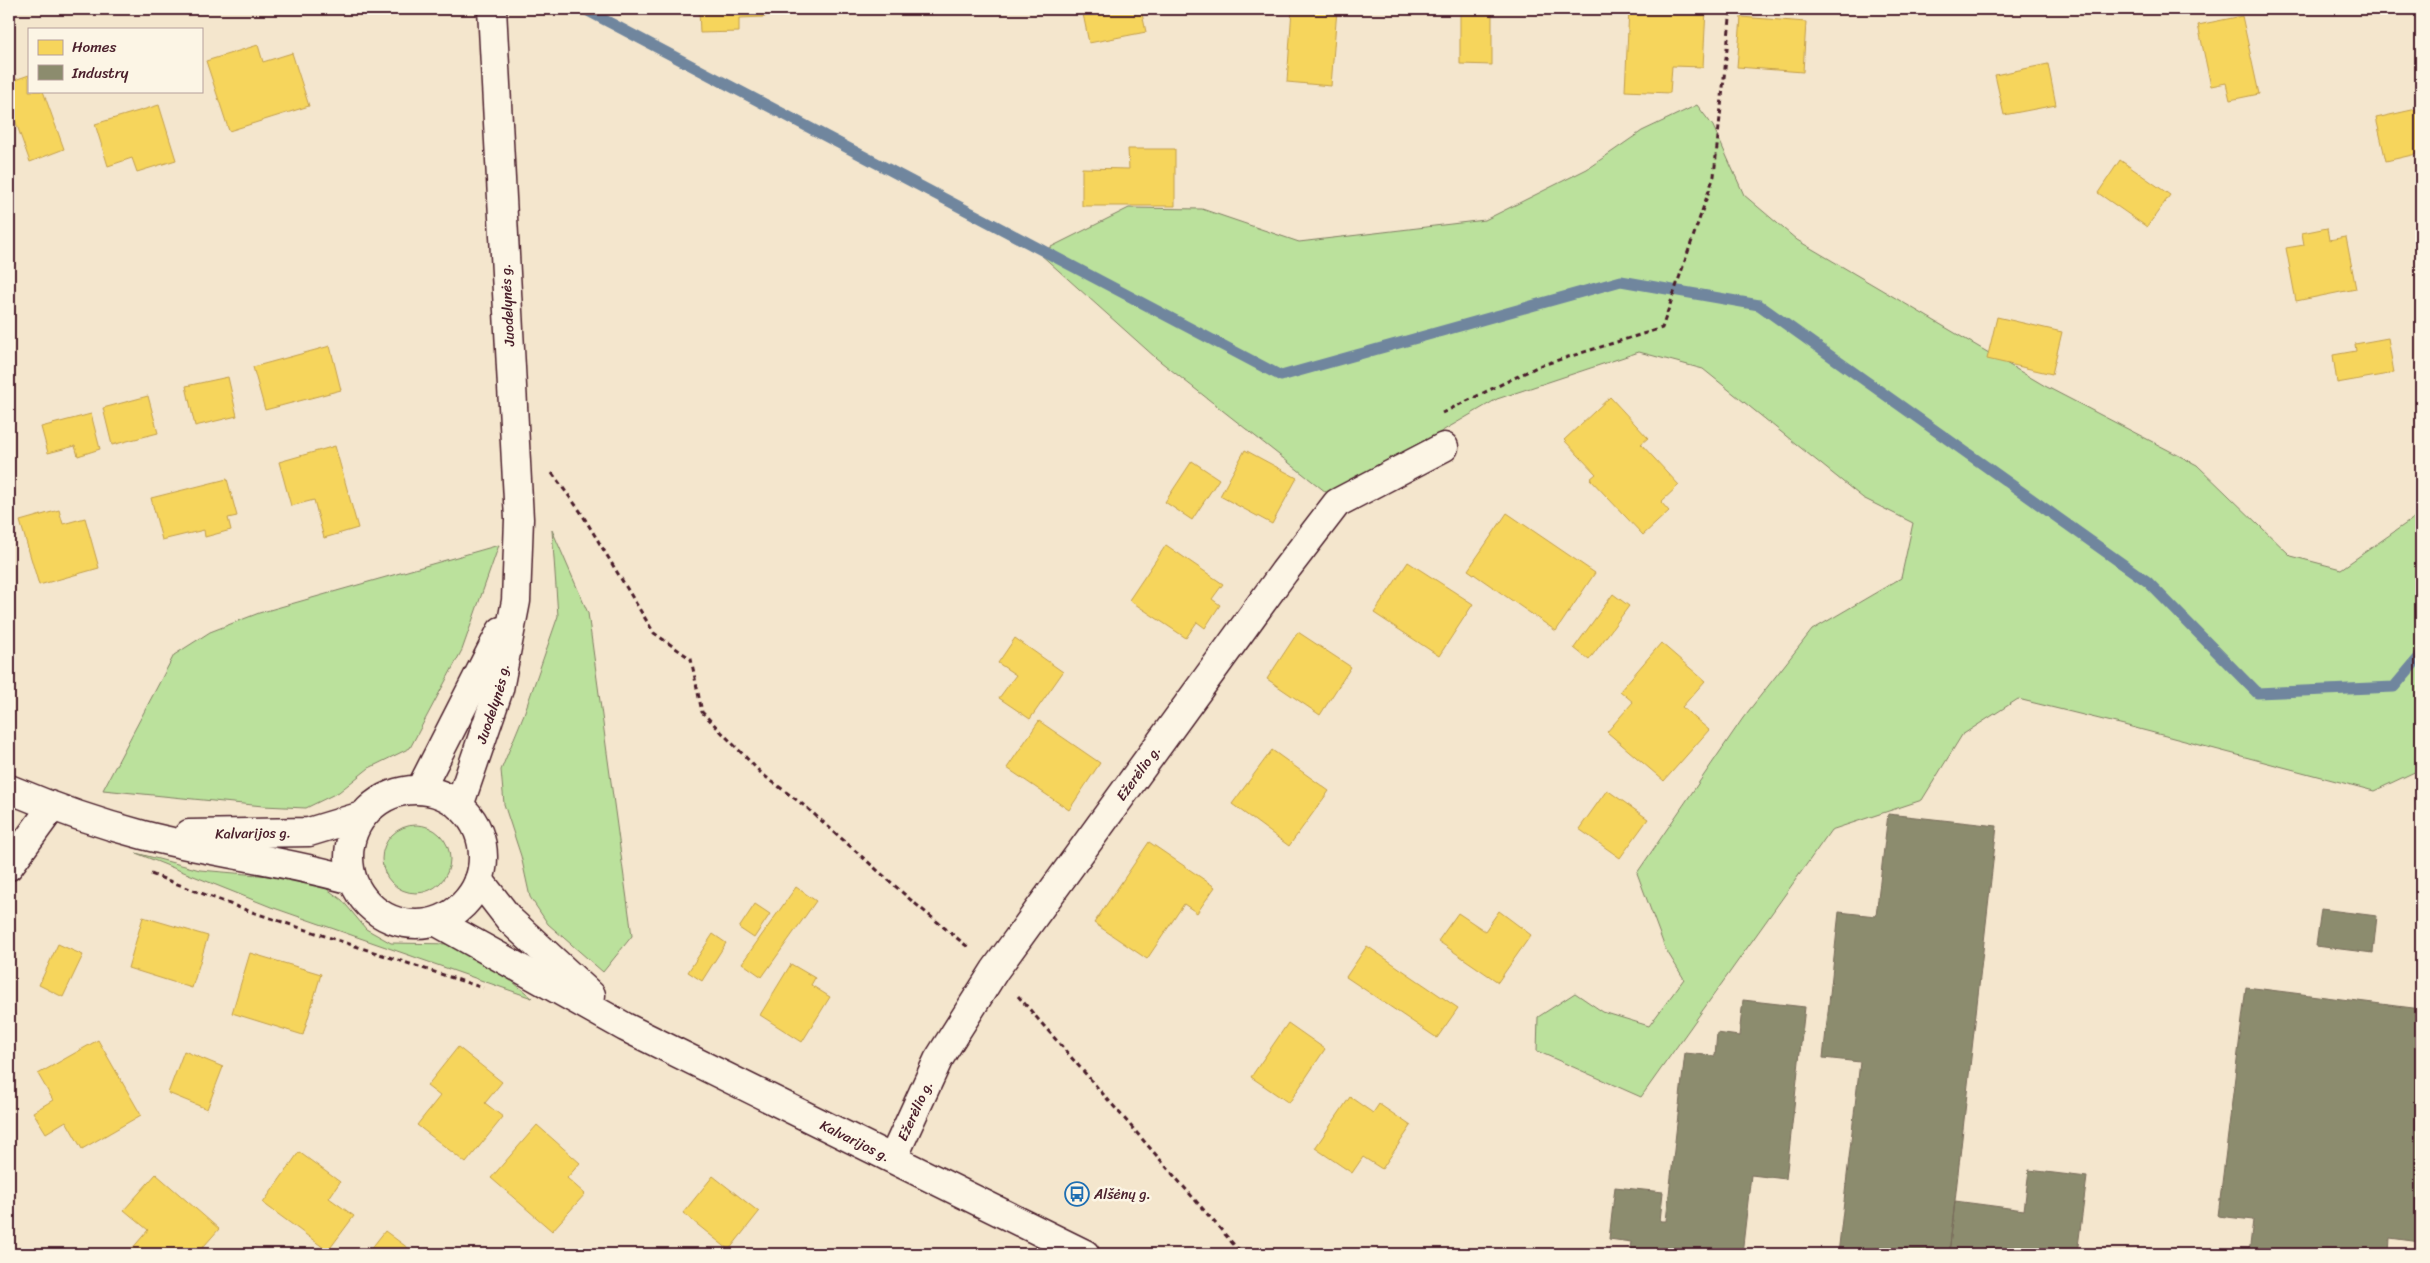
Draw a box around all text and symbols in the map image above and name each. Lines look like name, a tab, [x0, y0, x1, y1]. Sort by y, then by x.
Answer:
legend	[28, 28, 202, 92]
text: Homes	[72, 34, 116, 60]
text: Industry	[71, 60, 129, 86]
street label: Juodelynės g.	[493, 263, 522, 348]
street label: Juodelynės g.	[469, 661, 517, 748]
street label: Ežerėlio g.	[1110, 740, 1168, 807]
street label: Kalvarijos g.	[215, 820, 291, 847]
street label: Ežerėlio g.	[890, 1076, 940, 1145]
street label: Kalvarijos g.	[815, 1113, 894, 1169]
bus stop icon: Alšėnų g.	[1064, 1181, 1090, 1207]
place label: Alšėnų g.	[1093, 1182, 1151, 1207]

